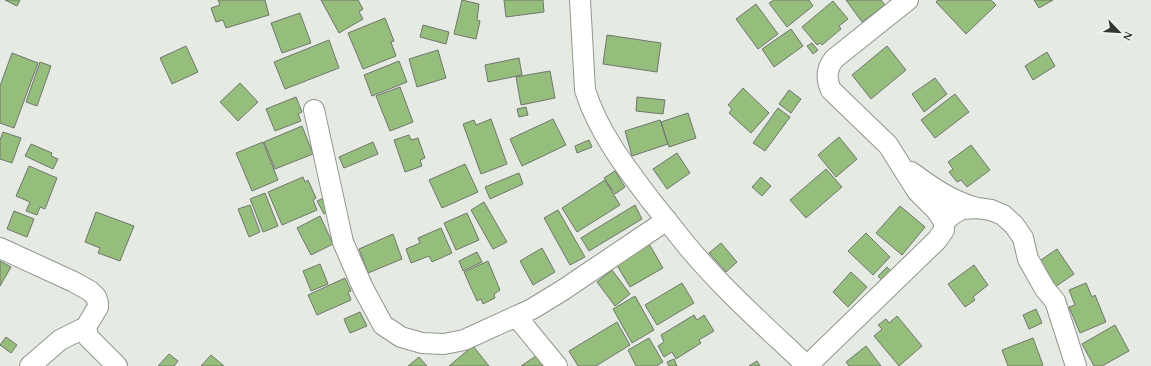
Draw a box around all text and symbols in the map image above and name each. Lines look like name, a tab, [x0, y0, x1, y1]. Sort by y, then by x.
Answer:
north arrow	[1099, 12, 1139, 52]
text: N	[1118, 28, 1137, 44]

